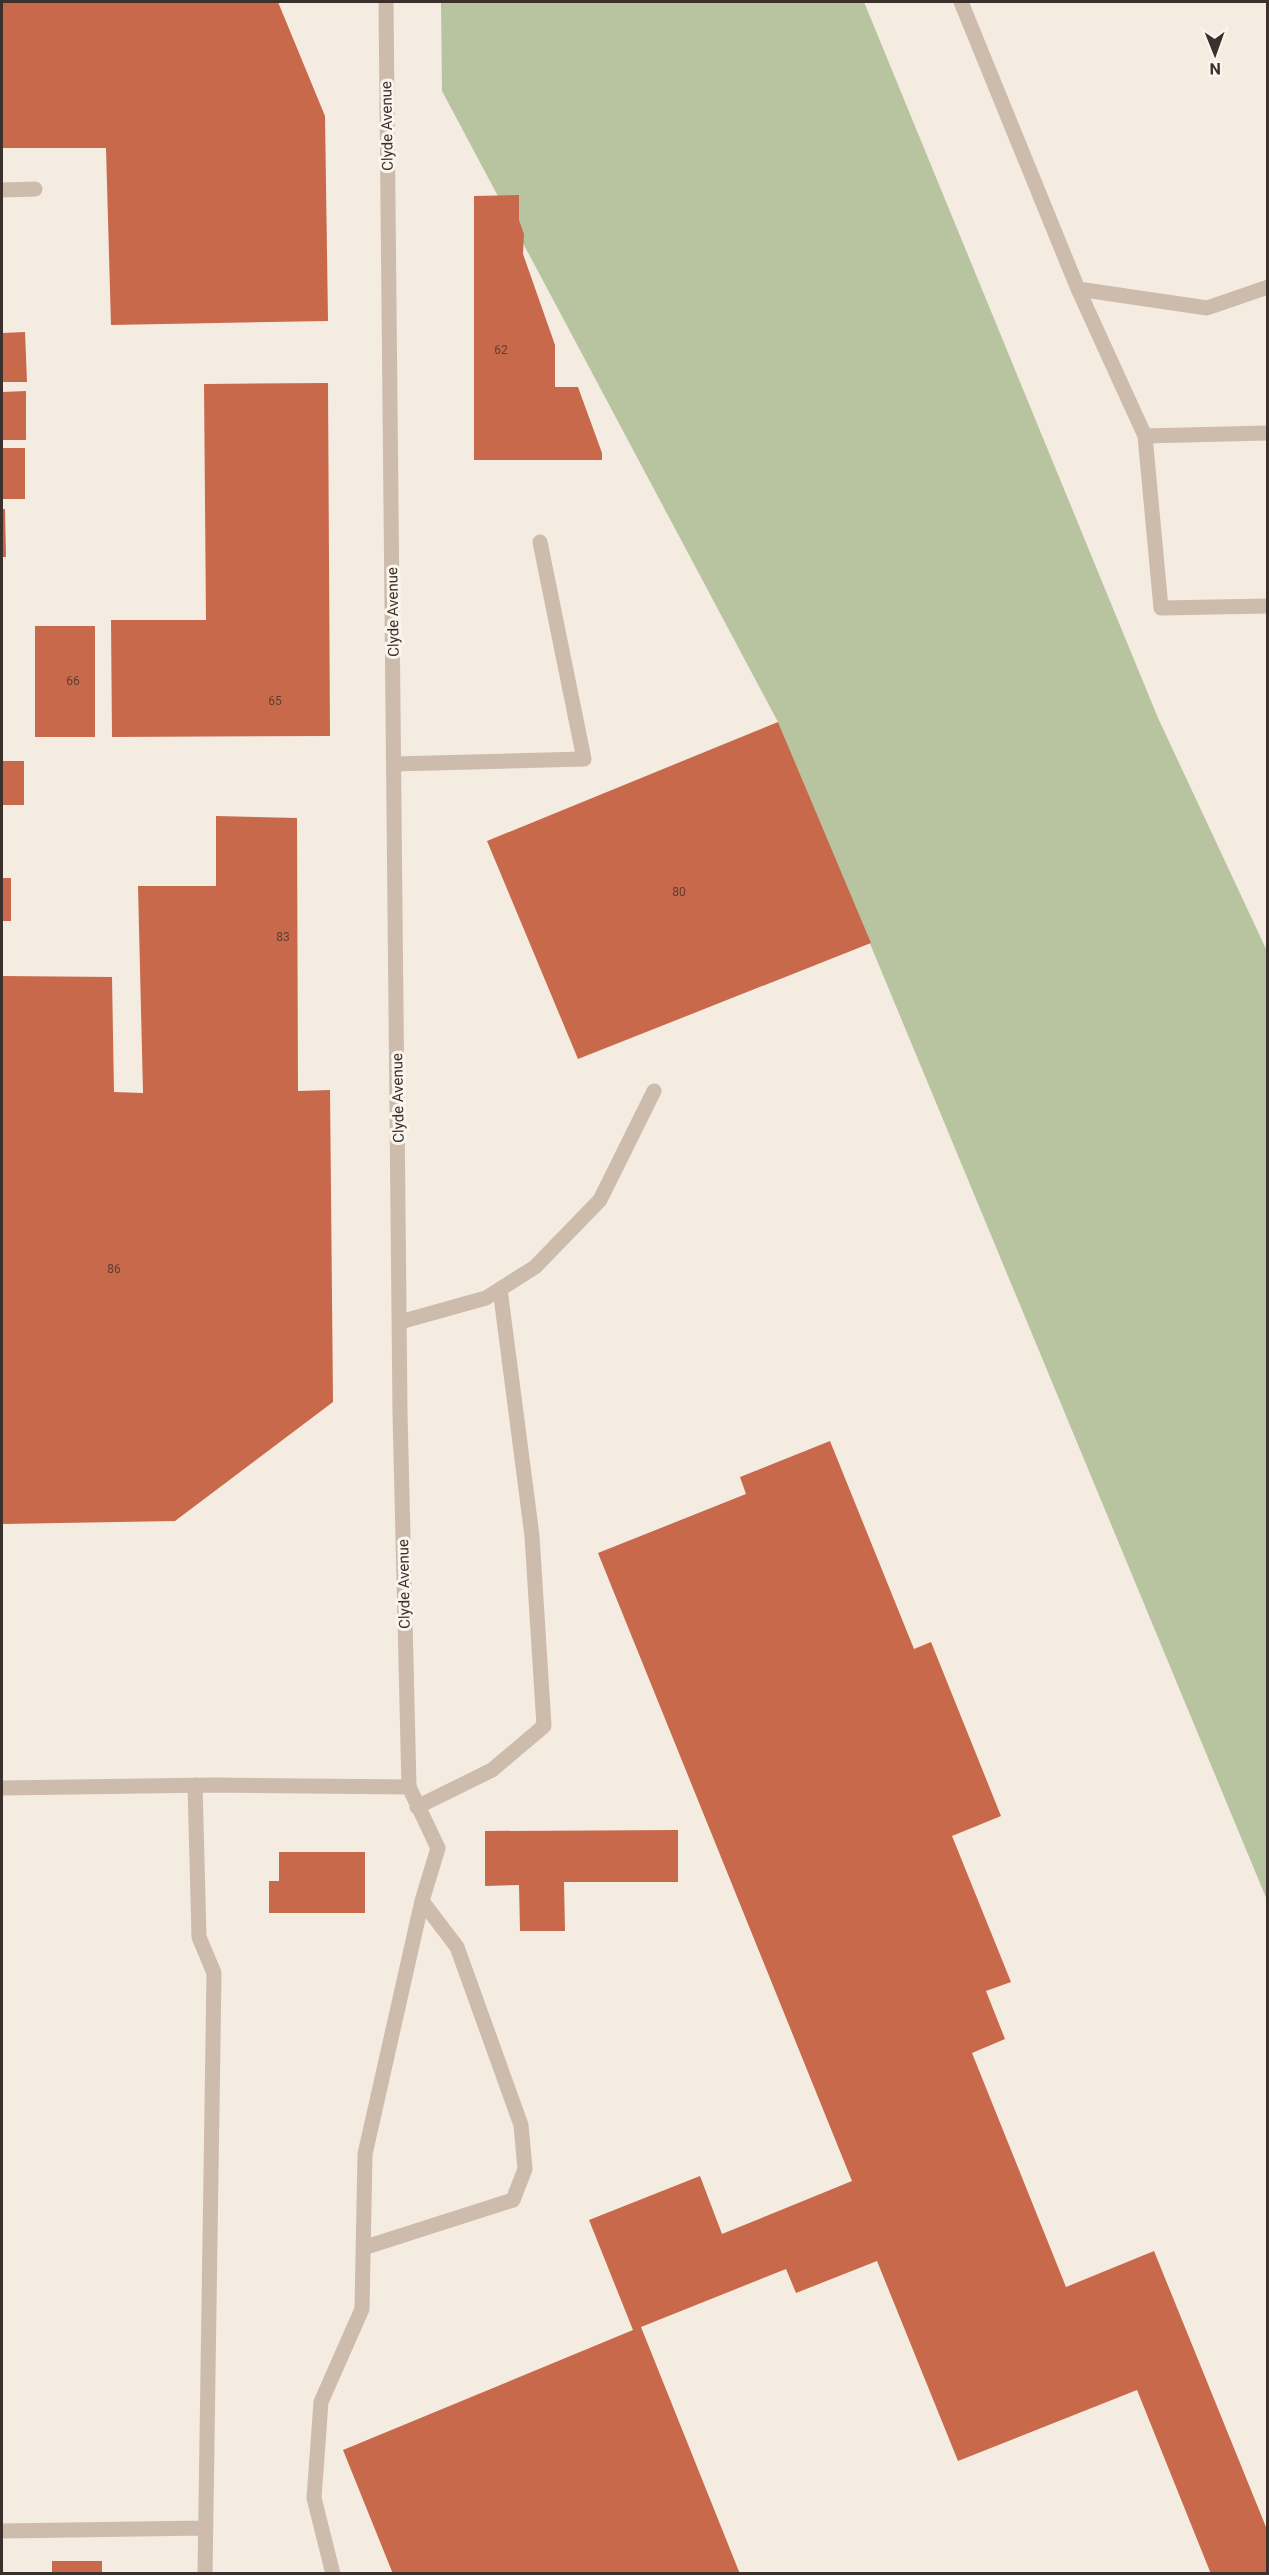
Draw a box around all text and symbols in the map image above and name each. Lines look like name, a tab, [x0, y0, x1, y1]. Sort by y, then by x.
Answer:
north arrow	[1185, 24, 1245, 84]
text: N	[1209, 59, 1221, 78]
street label: Clyde Avenue	[377, 81, 397, 171]
house number: 62	[494, 343, 508, 357]
street label: Clyde Avenue	[383, 567, 403, 657]
house number: 66	[66, 674, 80, 688]
house number: 65	[268, 694, 282, 708]
house number: 80	[672, 885, 686, 899]
house number: 83	[276, 930, 290, 944]
street label: Clyde Avenue	[388, 1053, 408, 1143]
house number: 86	[107, 1262, 121, 1276]
street label: Clyde Avenue	[394, 1539, 414, 1629]

